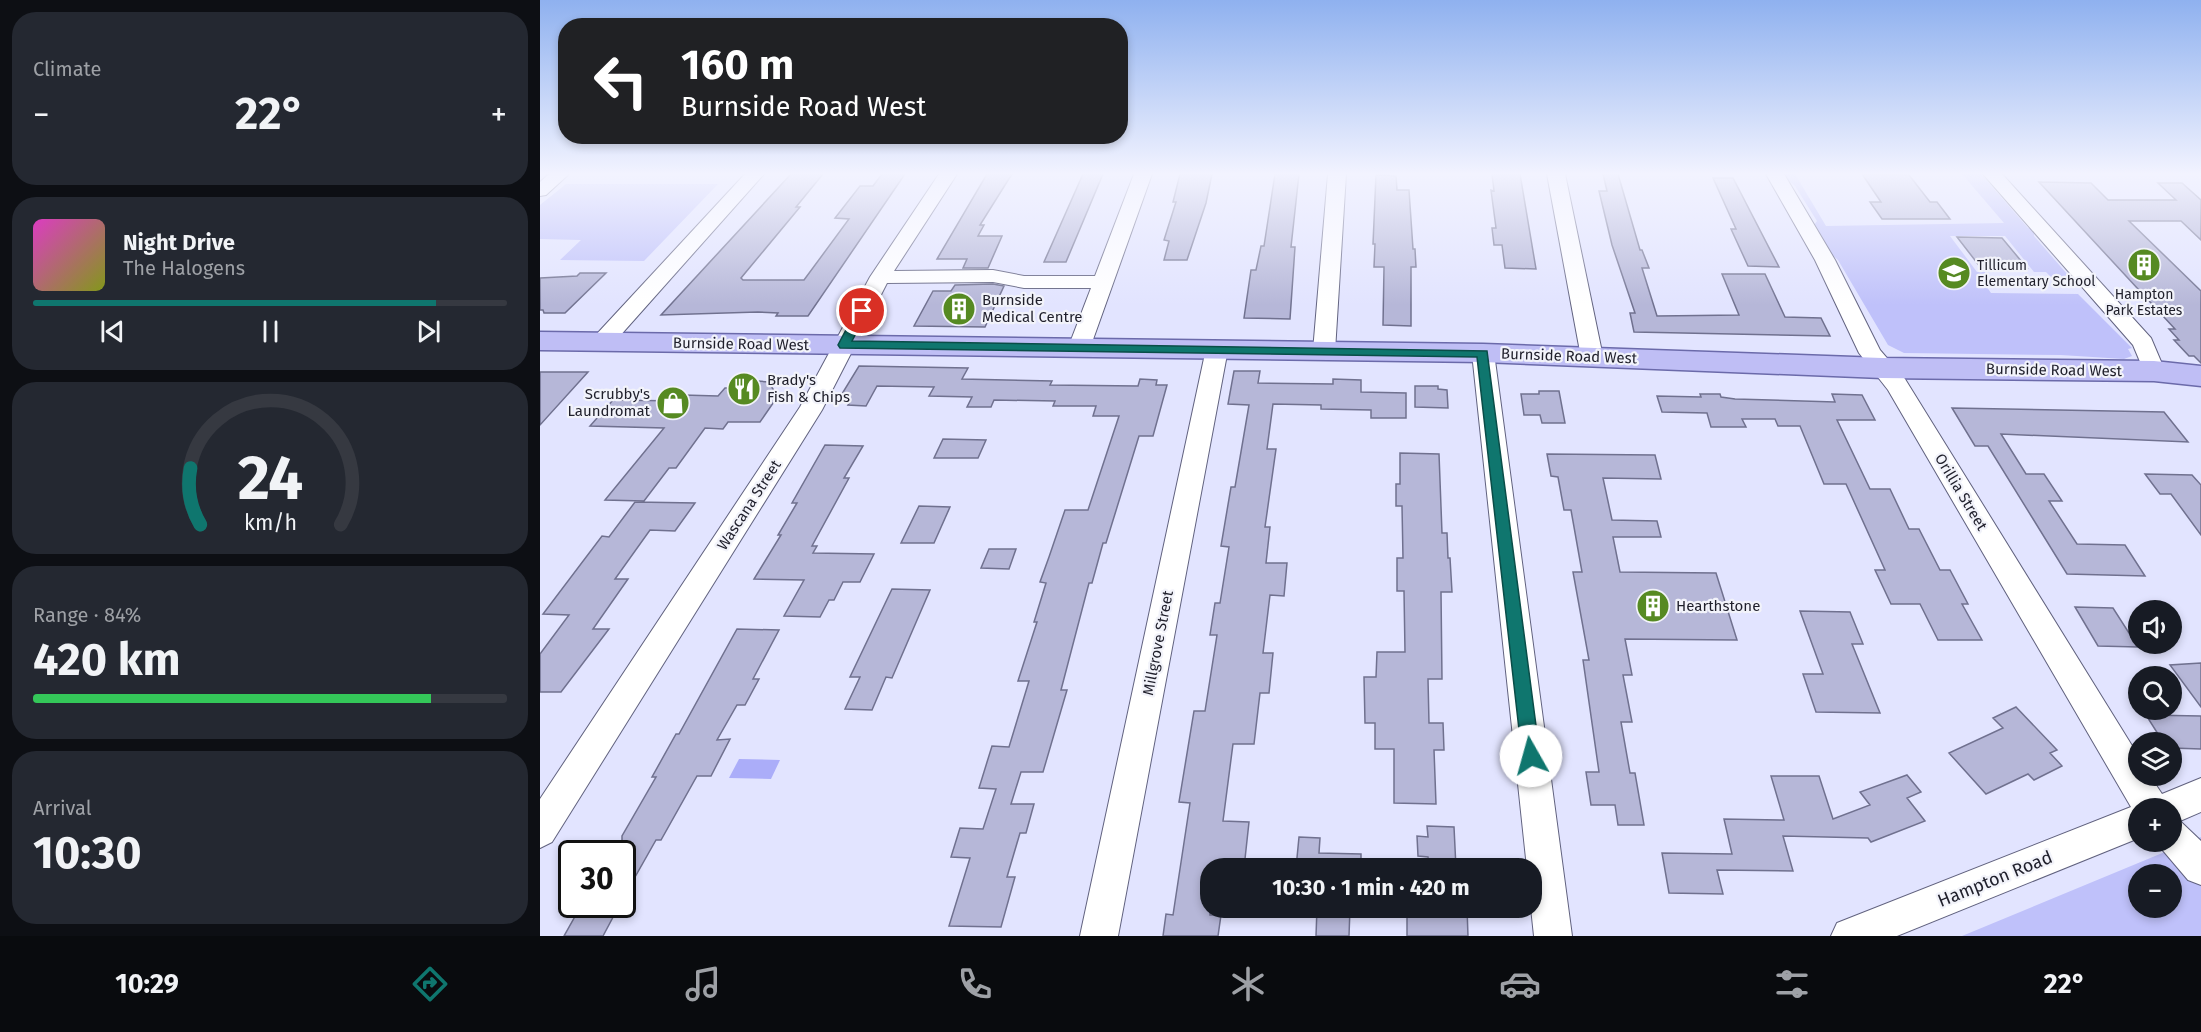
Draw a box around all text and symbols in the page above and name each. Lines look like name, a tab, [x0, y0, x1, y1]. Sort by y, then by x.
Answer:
text: 160 m	[681, 40, 794, 90]
icon: left	[582, 42, 660, 120]
text: Climate	[33, 57, 101, 81]
text: 22°	[235, 87, 305, 141]
text: Burnside Road West	[681, 91, 926, 123]
text: −	[33, 95, 50, 135]
text: +	[491, 95, 507, 135]
text: Night Drive	[123, 229, 235, 256]
building icon: Hampton Park Estates	[2126, 247, 2162, 283]
school or university icon: Tillicum Elementary School	[1936, 255, 1972, 291]
text: The Halogens	[123, 256, 245, 280]
place label: Tillicum Elementary School	[1977, 257, 2095, 290]
pin	[836, 285, 887, 336]
place label: Hampton Park Estates	[2106, 286, 2183, 319]
building icon: Burnside Medical Centre	[941, 291, 977, 327]
place label: Burnside Medical Centre	[982, 291, 1082, 326]
icon: arrive	[845, 294, 878, 327]
icon: previous	[96, 315, 129, 348]
icon: pause	[254, 315, 287, 348]
icon: next	[412, 315, 445, 348]
street label: Burnside Road West	[673, 334, 810, 354]
street label: Burnside Road West	[1501, 345, 1638, 367]
street label: Burnside Road West	[1986, 360, 2123, 380]
restaurant icon: Brady's Fish & Chips	[726, 371, 762, 407]
place label: Brady's Fish & Chips	[767, 371, 850, 406]
place label: Scrubby's Laundromat	[567, 385, 651, 420]
shop icon: Scrubby's Laundromat	[655, 385, 691, 421]
text: 24	[237, 441, 303, 516]
street label: Orillia Street	[1931, 450, 1991, 534]
street label: Wascana Street	[713, 456, 785, 553]
text: km/h	[243, 510, 297, 536]
street label: Millgrove Street	[1139, 588, 1177, 697]
building icon: Hearthstone	[1635, 588, 1671, 624]
place label: Hearthstone	[1676, 597, 1760, 615]
map controls	[2128, 600, 2182, 918]
button: sound	[2128, 600, 2182, 654]
text: Range · 84%	[33, 603, 141, 627]
text: 420 km	[33, 633, 181, 687]
button: search	[2128, 666, 2182, 720]
position arrow	[1499, 724, 1563, 788]
button: layers	[2128, 732, 2182, 786]
text: Arrival	[33, 796, 92, 820]
button: +	[2128, 798, 2182, 852]
text: 10:30	[33, 826, 141, 880]
speed limit sign: 30	[558, 840, 636, 918]
street label: Hampton Road	[1934, 846, 2056, 912]
button: −	[2128, 864, 2182, 918]
text: 10:30 · 1 min · 420 m	[1272, 874, 1470, 901]
icon: directions	[409, 963, 451, 1005]
icon: music	[682, 963, 724, 1005]
icon: phone	[954, 963, 996, 1005]
icon: climate	[1227, 963, 1269, 1005]
icon: car	[1499, 963, 1541, 1005]
icon: filters	[1771, 963, 1813, 1005]
text: 10:29	[115, 968, 179, 1000]
text: 22°	[2044, 968, 2086, 1000]

